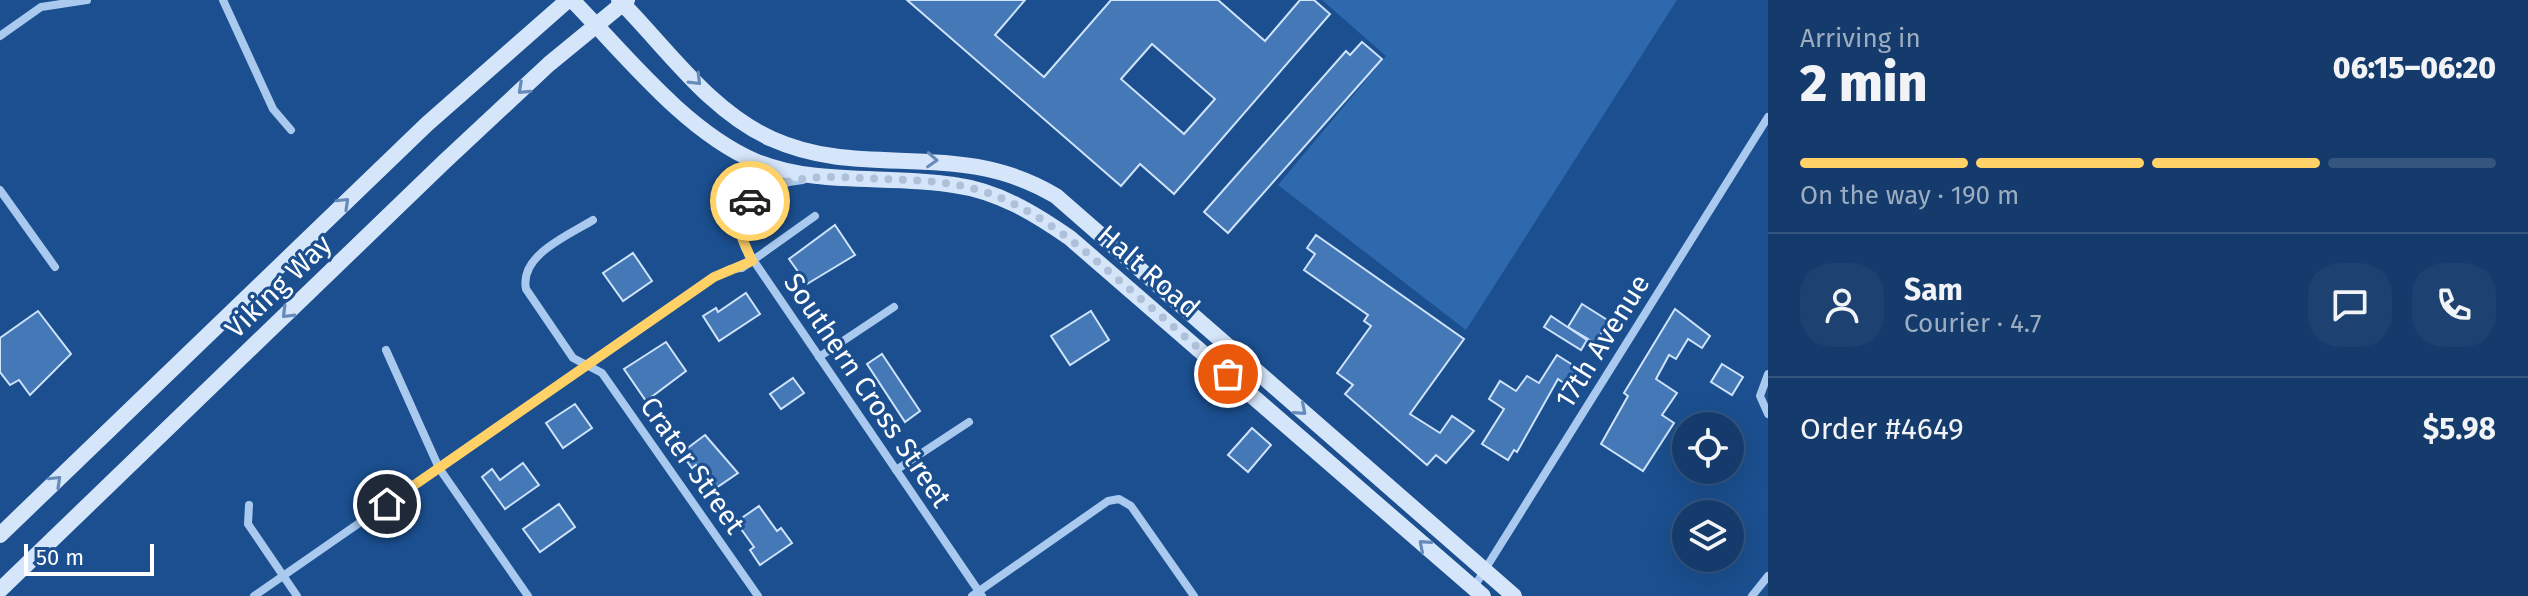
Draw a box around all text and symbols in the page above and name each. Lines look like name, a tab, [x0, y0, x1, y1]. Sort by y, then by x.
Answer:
text: Arriving in	[1800, 23, 1921, 54]
text: 06:15–06:20	[2333, 50, 2496, 86]
text: 2 min	[1800, 52, 1927, 115]
one-way arrow	[687, 71, 701, 85]
one-way arrow	[518, 79, 532, 94]
one-way arrow	[926, 151, 939, 168]
courier	[710, 161, 790, 241]
icon: car	[728, 179, 772, 223]
text: On the way · 190 m	[1800, 180, 2019, 211]
one-way arrow	[335, 198, 349, 213]
street label: Halt Road	[1091, 218, 1206, 325]
street label: Viking Way	[218, 227, 339, 345]
button: person	[1800, 263, 1884, 347]
button: chat	[2308, 263, 2392, 347]
button: phone	[2412, 263, 2496, 347]
street label: Southern Cross Street	[777, 267, 959, 514]
street label: 17th Avenue	[1548, 268, 1657, 414]
text: Sam	[1904, 272, 1963, 308]
one-way arrow	[282, 304, 296, 319]
text: Courier · 4.7	[1904, 308, 2042, 339]
pin	[1194, 340, 1262, 408]
icon: bag	[1206, 352, 1250, 396]
street label: Crater Street	[633, 391, 752, 541]
one-way arrow	[1292, 400, 1306, 415]
text: Order #4649	[1800, 411, 1964, 447]
text: $5.98	[2423, 411, 2496, 447]
map controls	[1672, 412, 1744, 572]
button: locate	[1672, 412, 1744, 484]
pin	[353, 470, 421, 538]
one-way arrow	[47, 476, 61, 490]
icon: home	[365, 482, 409, 526]
button: layers	[1672, 500, 1744, 572]
scale bar	[24, 540, 154, 576]
one-way arrow	[1419, 540, 1433, 555]
text: 50 m	[36, 544, 84, 571]

